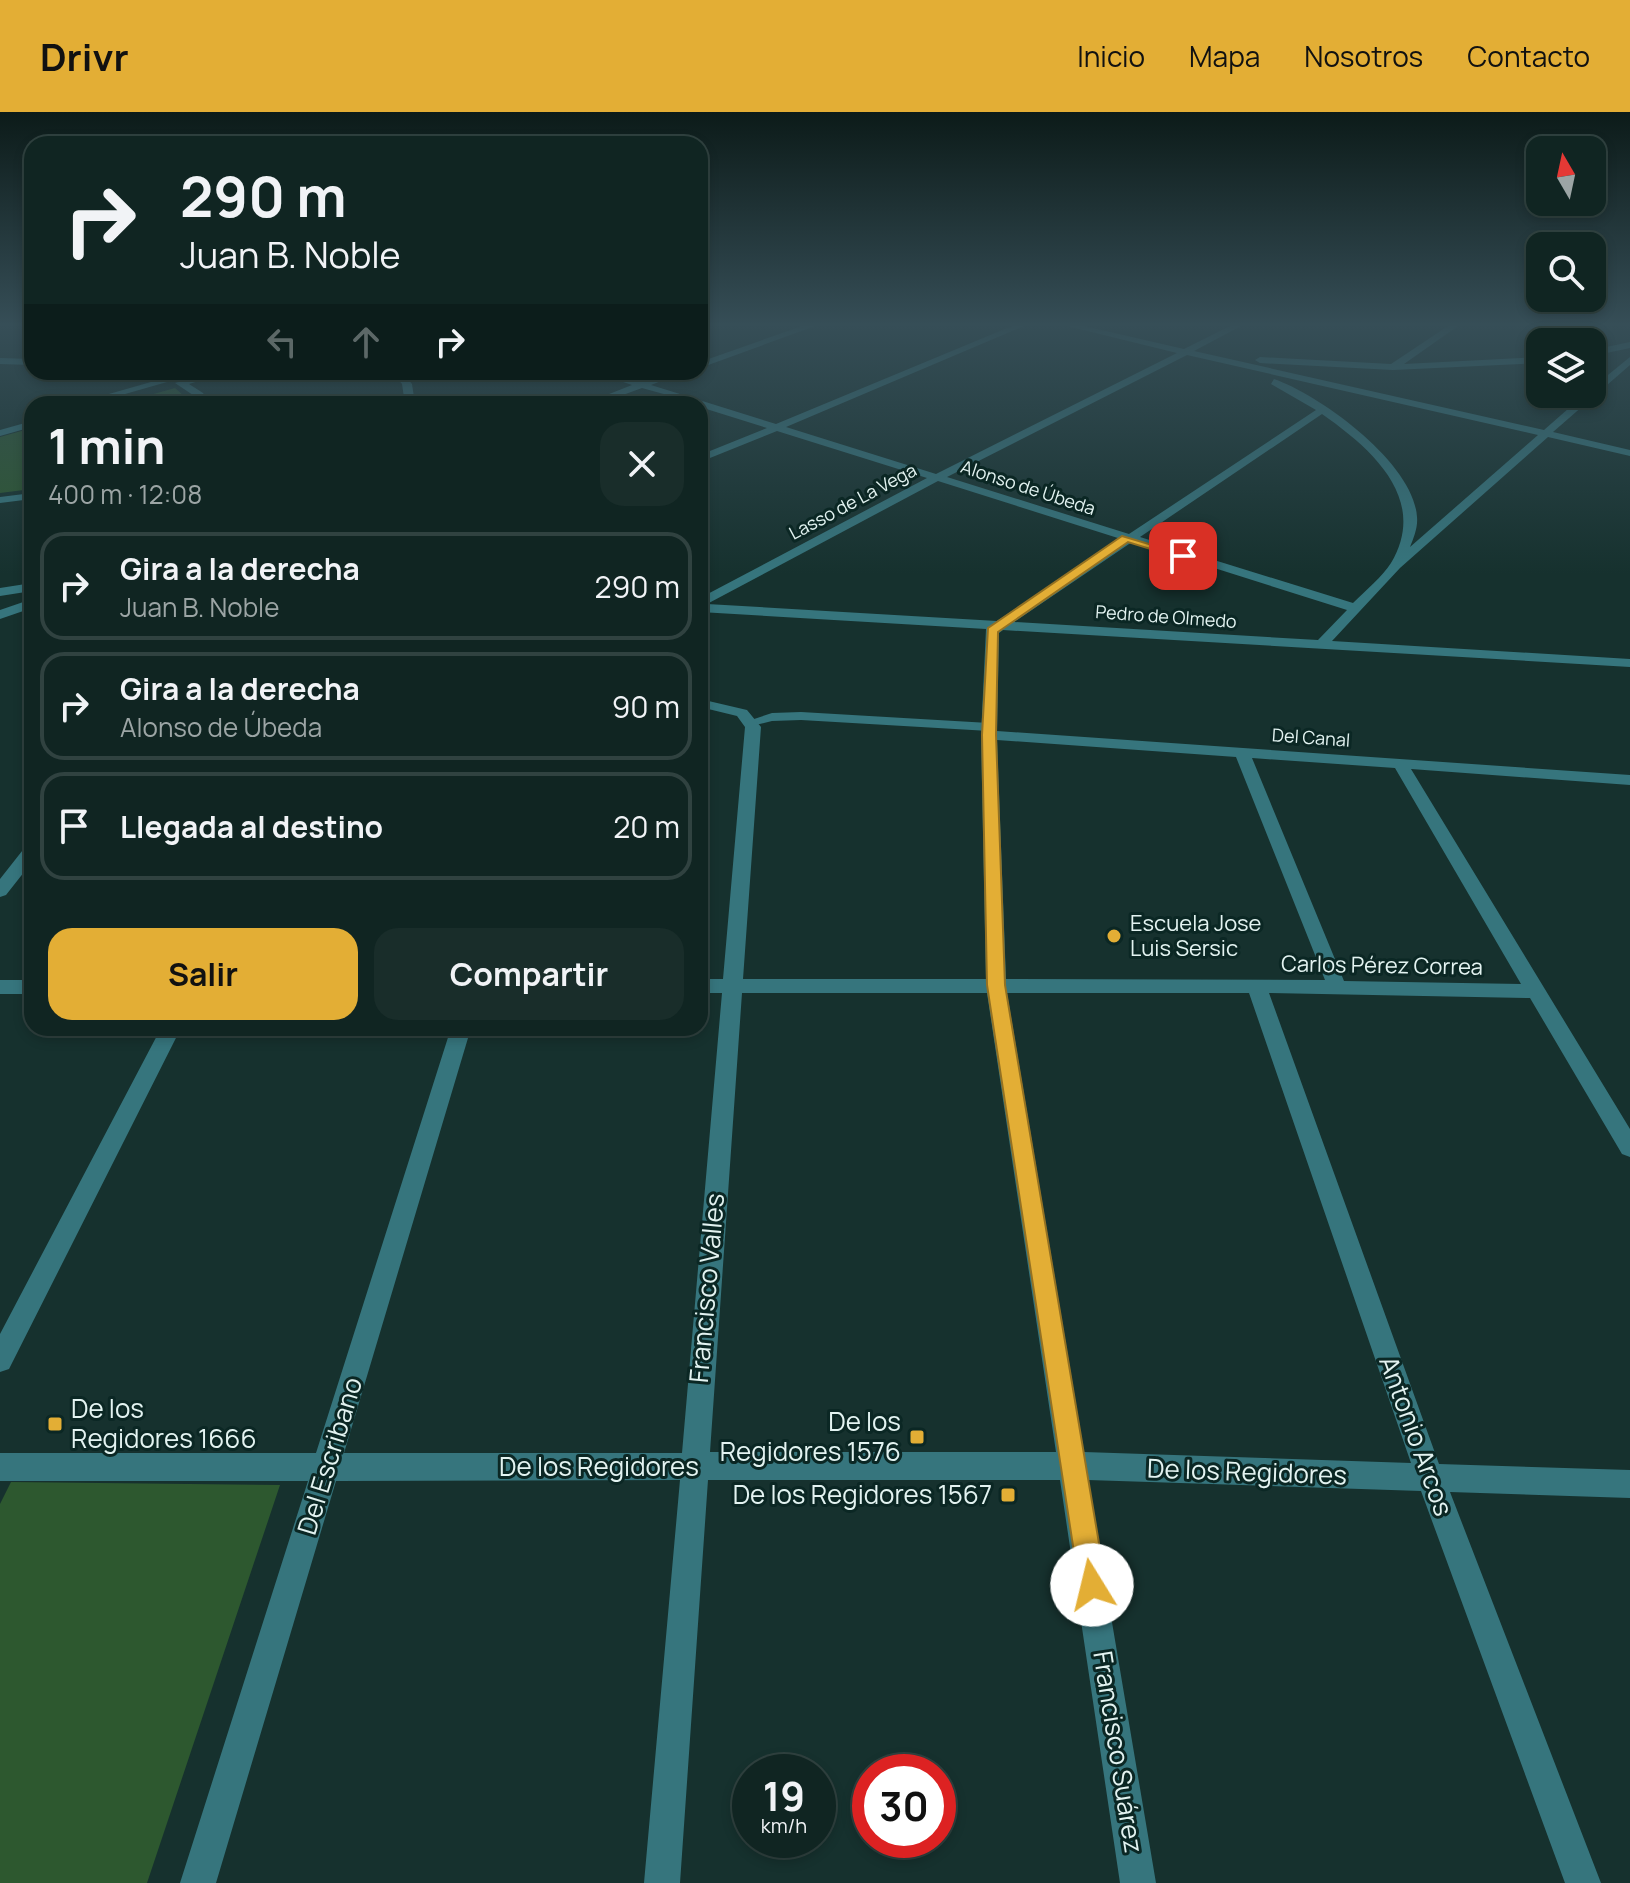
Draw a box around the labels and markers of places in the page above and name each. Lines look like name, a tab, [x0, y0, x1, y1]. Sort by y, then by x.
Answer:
pin	[1149, 522, 1217, 590]
place label: Escuela Jose Luis Sersic	[1130, 908, 1262, 963]
marker: Escuela Jose Luis Sersic	[1105, 927, 1123, 945]
place label: De los Regidores 1666	[71, 1390, 257, 1456]
place label: De los Regidores 1576	[720, 1403, 901, 1469]
marker: De los Regidores 1666	[46, 1415, 64, 1433]
marker: De los Regidores 1576	[908, 1428, 926, 1446]
place label: De los Regidores 1567	[733, 1476, 992, 1512]
marker: De los Regidores 1567	[999, 1486, 1017, 1504]

